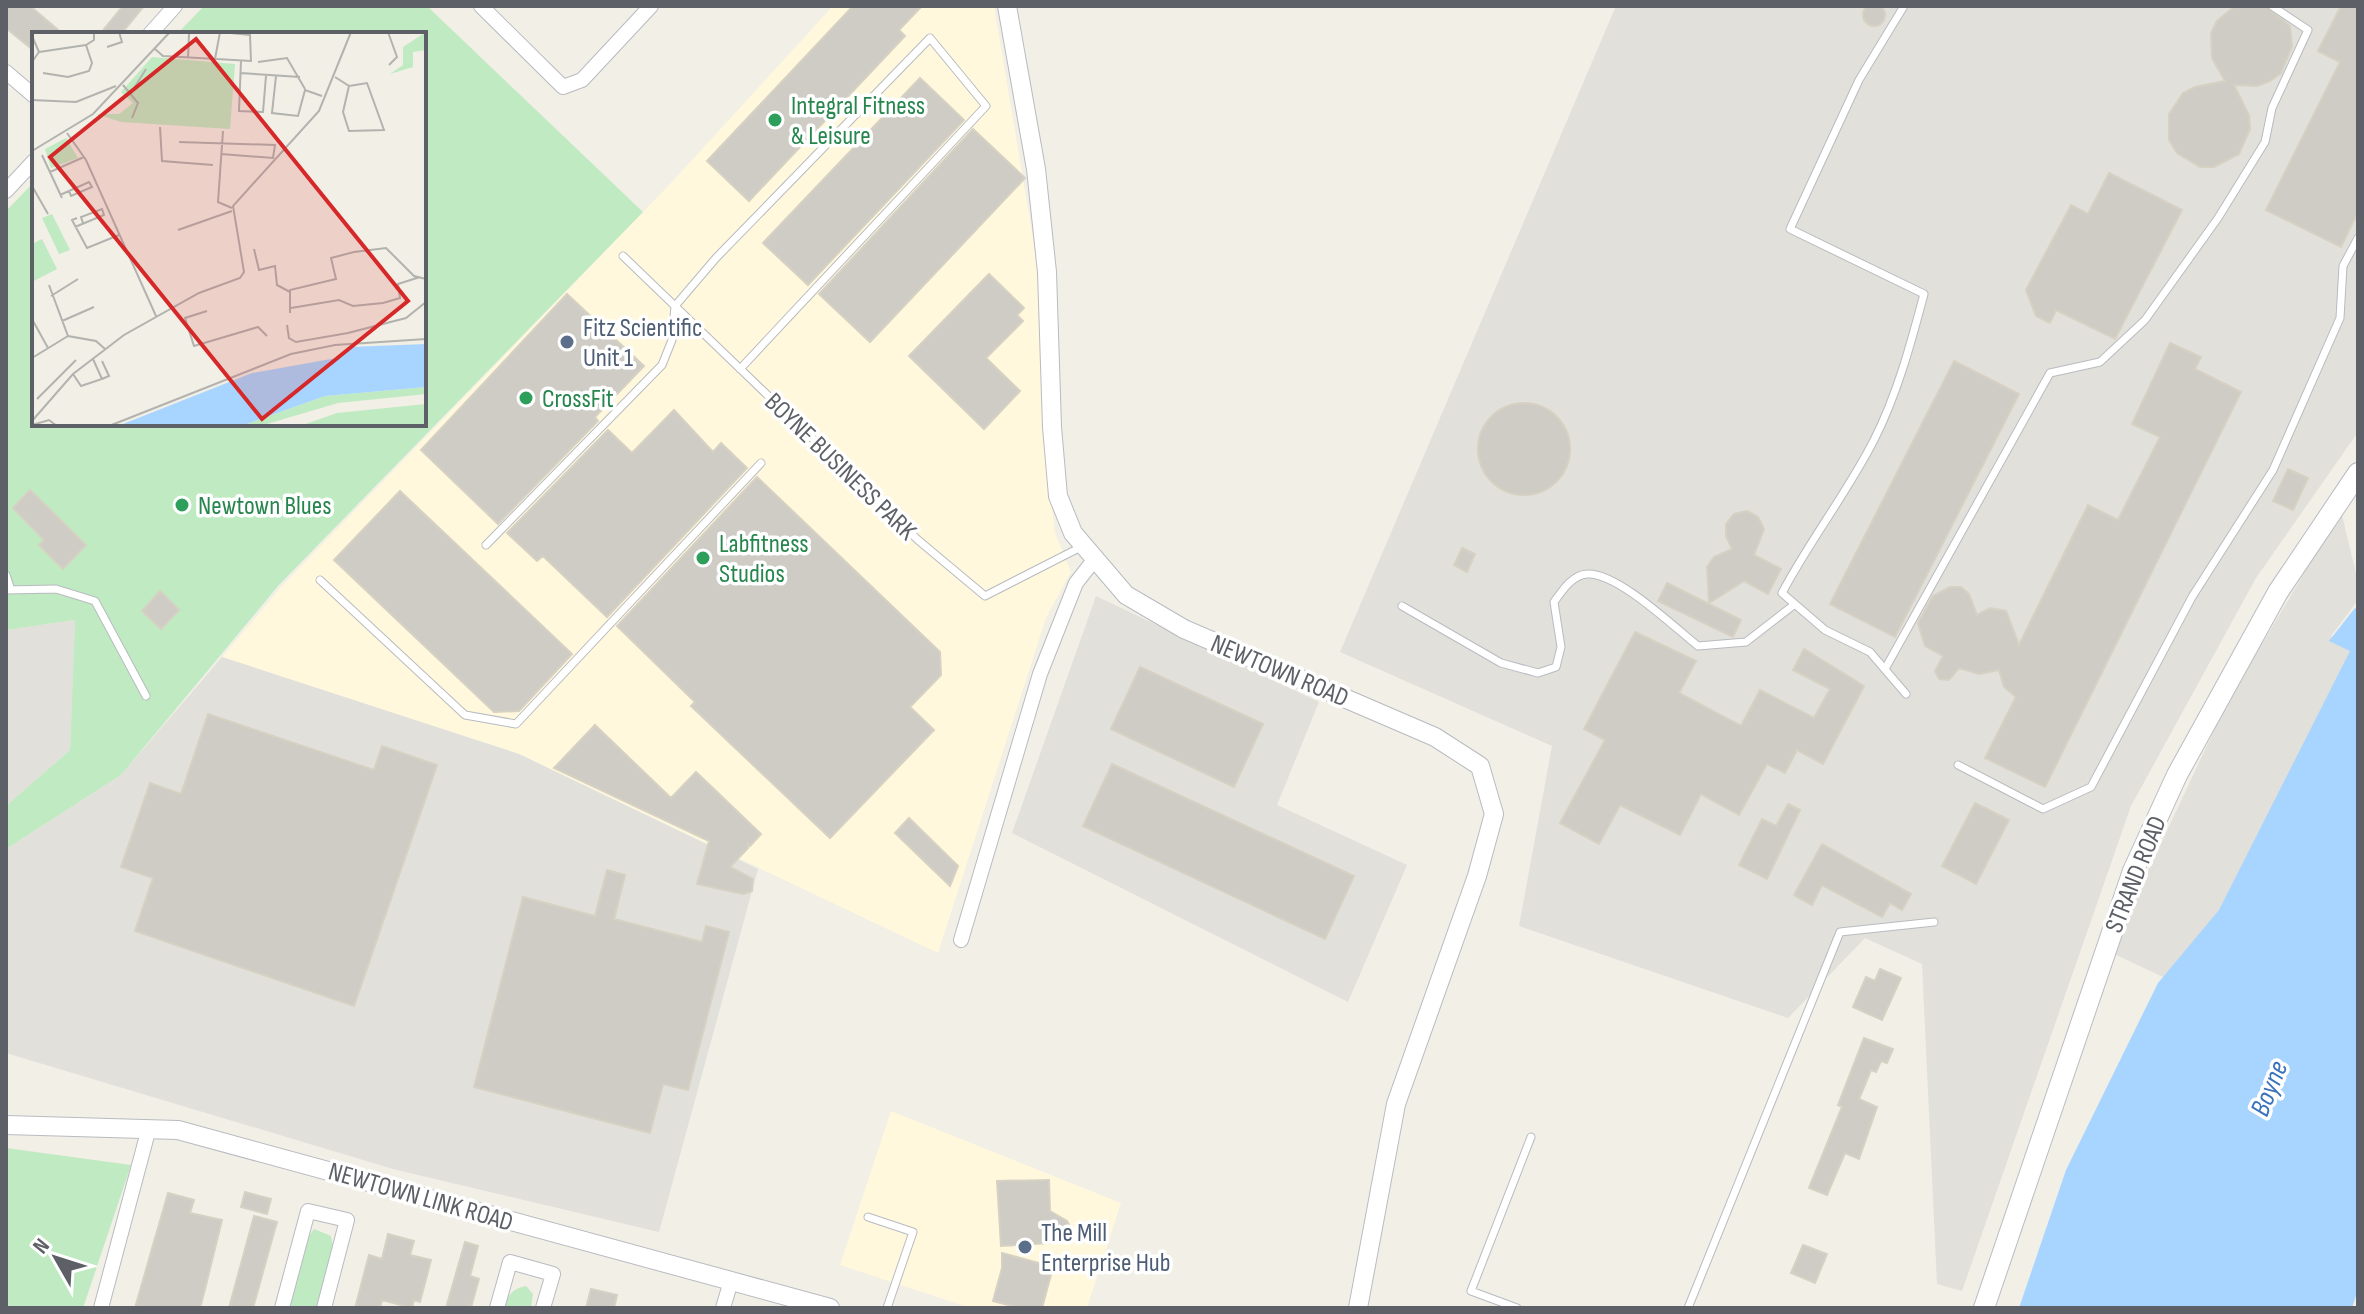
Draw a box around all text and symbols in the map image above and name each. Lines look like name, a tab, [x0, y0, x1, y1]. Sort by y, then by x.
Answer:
inset map	[32, 32, 426, 426]
place label: Integral Fitness & Leisure	[791, 91, 925, 152]
marker: Integral Fitness & Leisure	[766, 111, 784, 129]
place label: Fitz Scientific Unit 1	[583, 313, 702, 374]
marker: Fitz Scientific Unit 1	[558, 333, 576, 351]
place label: CrossFit	[542, 384, 614, 415]
street label: BOYNE BUSINESS PARK	[758, 387, 922, 547]
marker: CrossFit	[517, 389, 535, 407]
place label: Newtown Blues	[198, 491, 332, 522]
marker: Newtown Blues	[173, 496, 191, 514]
place label: Labfitness Studios	[719, 529, 809, 590]
marker: Labfitness Studios	[694, 549, 712, 567]
street label: NEWTOWN ROAD	[1206, 628, 1353, 714]
street label: STRAND ROAD	[2099, 812, 2174, 937]
water label: Boyne	[2243, 1056, 2295, 1121]
street label: NEWTOWN LINK ROAD	[325, 1156, 517, 1239]
north arrow	[16, 1218, 96, 1298]
place label: The Mill Enterprise Hub	[1041, 1218, 1171, 1279]
text: N	[27, 1233, 56, 1259]
marker: The Mill Enterprise Hub	[1016, 1238, 1034, 1256]

